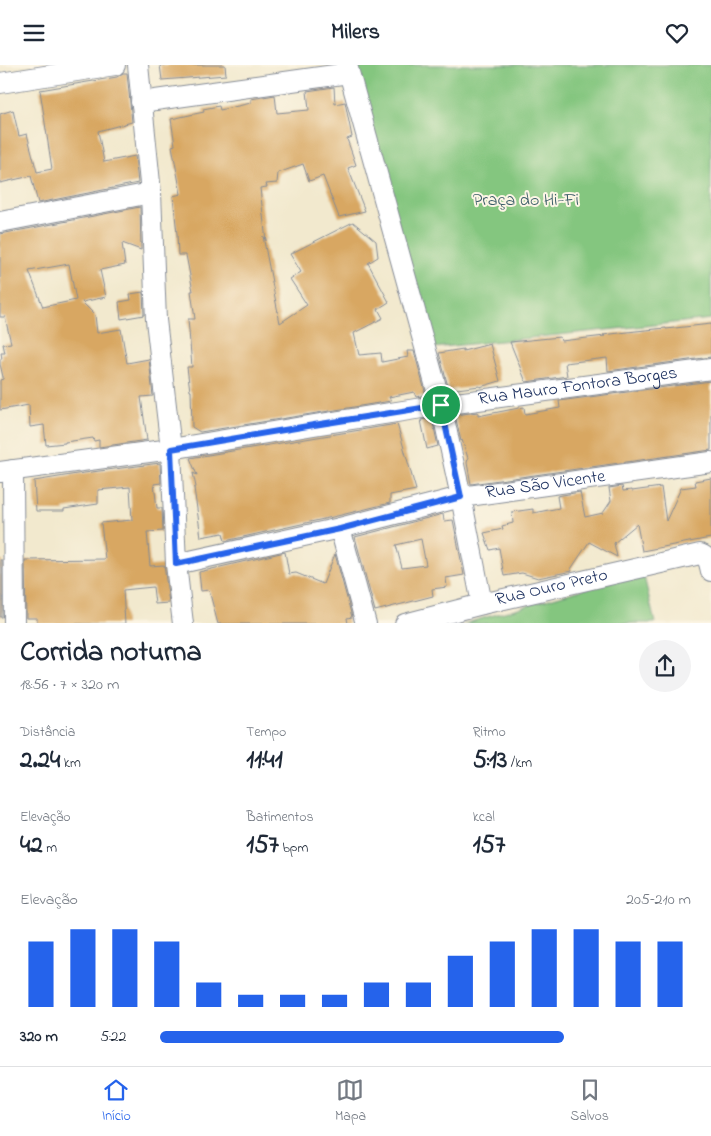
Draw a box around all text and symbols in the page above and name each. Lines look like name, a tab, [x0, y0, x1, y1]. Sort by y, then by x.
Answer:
text: Milers	[331, 17, 380, 49]
icon: menu	[20, 19, 48, 47]
icon: heart	[663, 19, 691, 47]
park label: Praça do Hi-Fi	[473, 188, 579, 214]
street label: Rua Mauro Fontora Borges	[476, 361, 679, 413]
pin	[420, 384, 462, 426]
icon: arrive	[427, 391, 455, 419]
street label: Rua São Vicente	[484, 464, 608, 506]
street label: Rua Ouro Preto	[493, 563, 610, 613]
text: Corrida noturna	[20, 633, 202, 674]
button: share	[639, 640, 691, 692]
text: 18:56 · 7 × 320 m	[20, 673, 119, 697]
text: Distância	[20, 722, 75, 743]
text: Tempo	[246, 722, 286, 743]
text: Ritmo	[473, 722, 506, 743]
text: 2.24	[20, 743, 60, 779]
text: 11:41	[246, 743, 283, 779]
text: 5:13	[473, 743, 507, 779]
text: km	[60, 753, 81, 774]
text: /km	[507, 753, 532, 774]
text: Elevação	[20, 807, 71, 828]
text: Batimentos	[246, 807, 314, 828]
text: kcal	[473, 807, 495, 828]
text: 42	[20, 828, 43, 864]
text: 157	[246, 828, 279, 864]
text: 157	[473, 828, 505, 864]
text: m	[43, 838, 57, 859]
text: bpm	[279, 838, 308, 859]
text: Elevação	[20, 888, 78, 912]
text: 205–210 m	[626, 888, 691, 912]
text: 320 m	[20, 1025, 58, 1049]
text: 5:22	[100, 1025, 126, 1049]
tab: Início	[102, 1076, 131, 1127]
tab: Mapa	[335, 1076, 366, 1127]
tab: Salvos	[570, 1076, 609, 1127]

